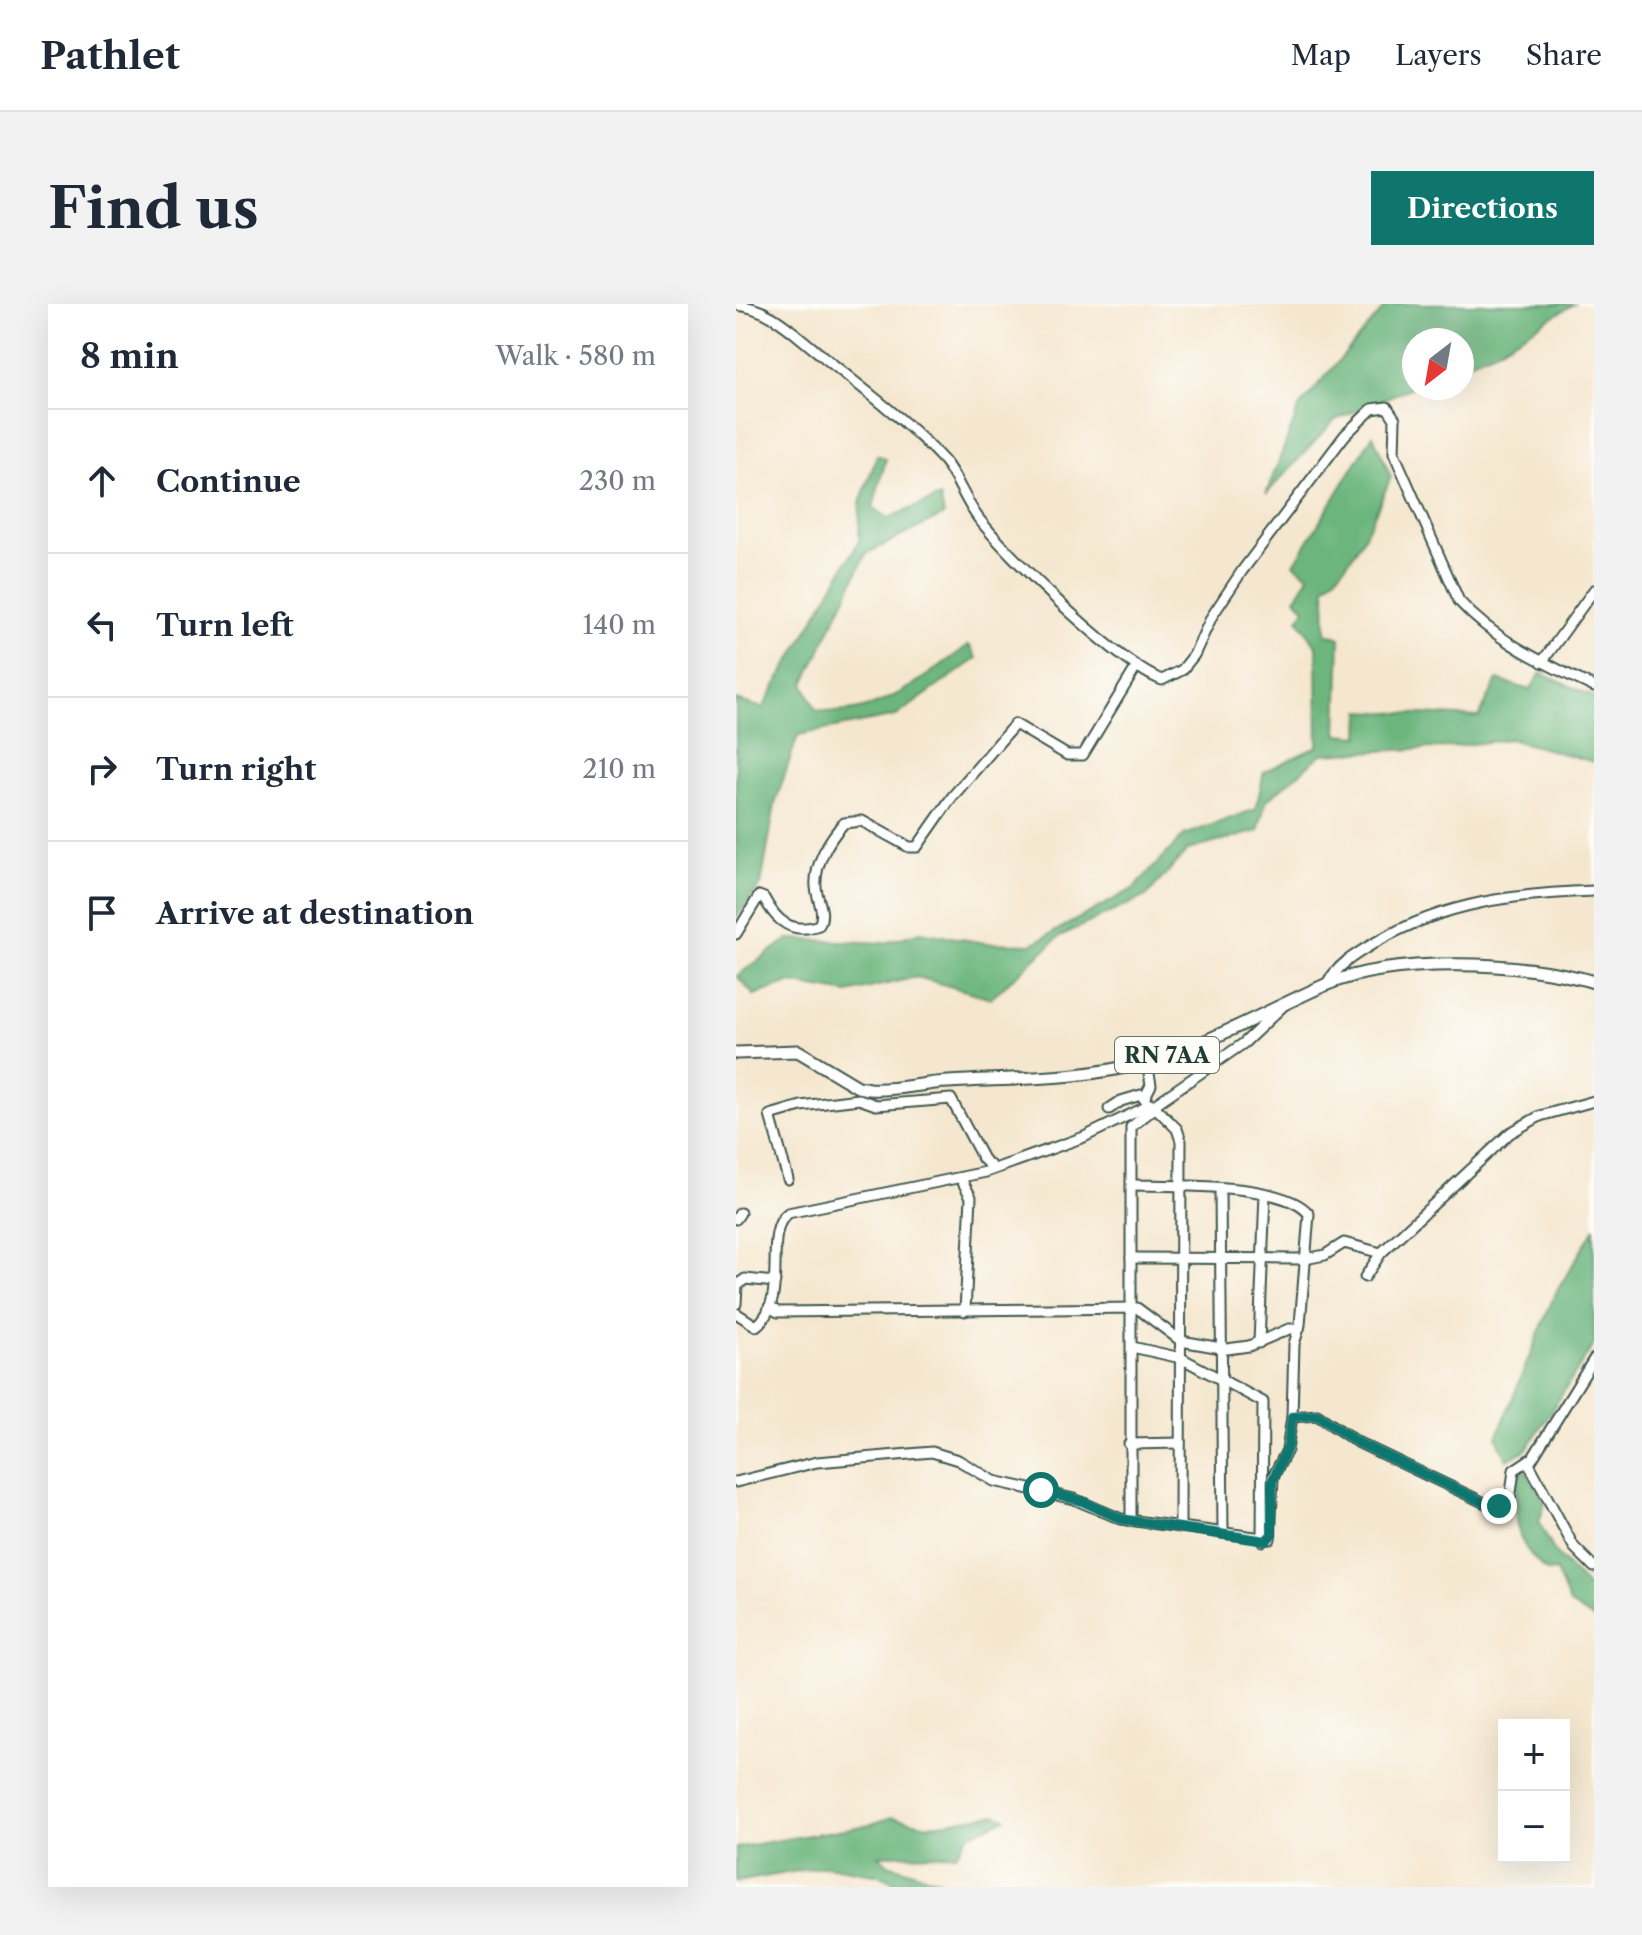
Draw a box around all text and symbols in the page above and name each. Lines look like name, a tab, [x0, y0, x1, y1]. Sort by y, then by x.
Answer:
text: Pathlet	[40, 32, 180, 79]
text: Map	[1291, 38, 1351, 72]
text: Layers	[1395, 38, 1482, 72]
text: Share	[1526, 38, 1602, 72]
button: Directions	[1371, 171, 1594, 245]
text: Find us	[48, 174, 259, 243]
north arrow	[1402, 328, 1474, 400]
text: 8 min	[80, 335, 179, 377]
text: Walk · 580 m	[496, 340, 656, 372]
icon: ahead	[80, 459, 124, 503]
text: Continue	[156, 463, 301, 500]
text: 230 m	[579, 465, 656, 497]
icon: left	[80, 603, 124, 647]
text: Turn left	[156, 607, 293, 644]
text: 140 m	[582, 609, 656, 641]
icon: right	[80, 747, 124, 791]
text: Turn right	[156, 751, 316, 788]
text: 210 m	[583, 753, 656, 785]
icon: arrive	[80, 891, 124, 935]
text: Arrive at destination	[156, 895, 474, 932]
road number: RN 7AA	[1115, 1037, 1219, 1073]
route start	[1023, 1472, 1059, 1508]
route end	[1481, 1488, 1517, 1524]
map controls	[1498, 1719, 1570, 1863]
button: +	[1498, 1719, 1570, 1791]
button: −	[1498, 1791, 1570, 1863]

